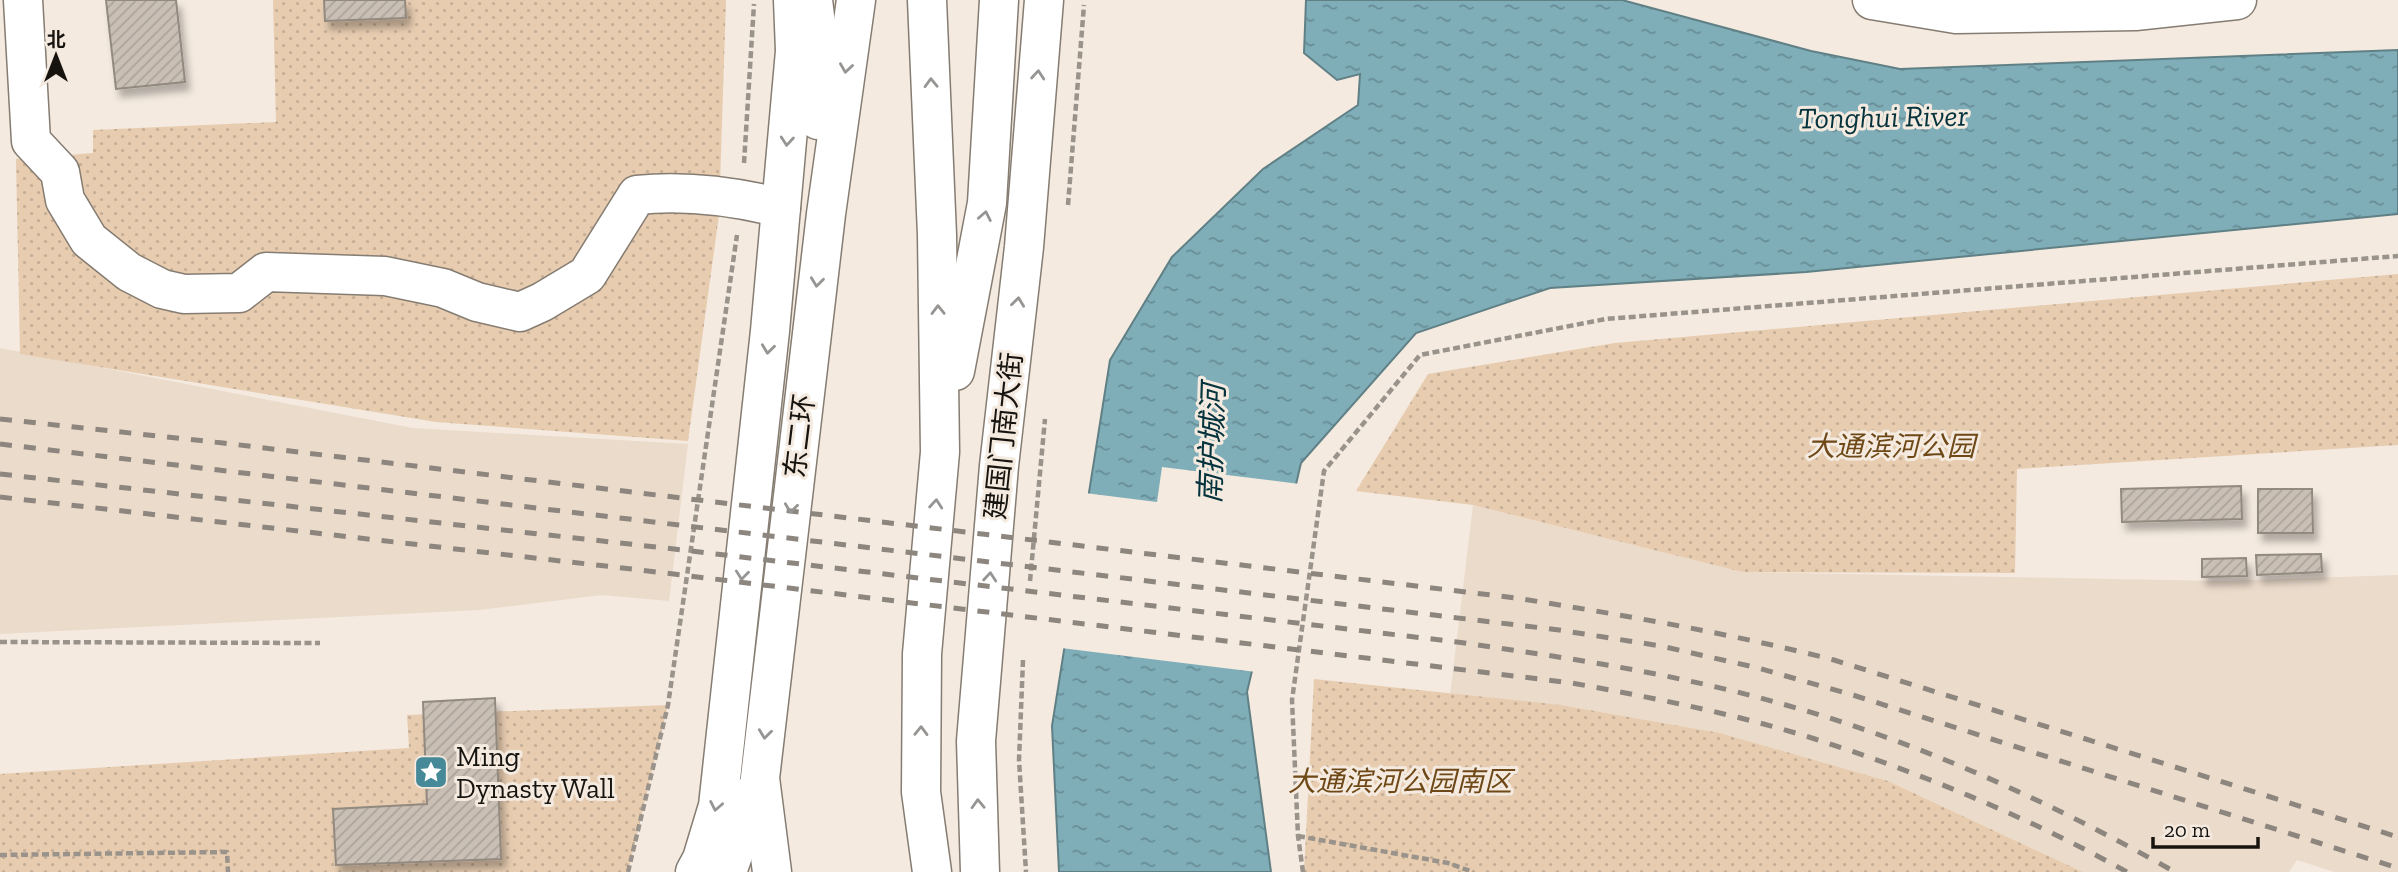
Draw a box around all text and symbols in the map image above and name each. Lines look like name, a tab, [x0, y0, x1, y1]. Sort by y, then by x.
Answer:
north arrow	[21, 21, 91, 91]
text: 北	[46, 28, 66, 51]
one-way arrow	[839, 62, 854, 73]
one-way arrow	[1030, 69, 1045, 80]
one-way arrow	[923, 77, 938, 88]
water label: Tonghui River	[1798, 98, 1969, 136]
one-way arrow	[780, 136, 795, 147]
one-way arrow	[976, 210, 991, 222]
one-way arrow	[810, 276, 825, 288]
one-way arrow	[1010, 296, 1025, 308]
one-way arrow	[930, 304, 946, 315]
one-way arrow	[760, 343, 775, 355]
street label: 建国门南大街	[978, 351, 1029, 521]
water label: 南护城河	[1192, 378, 1232, 505]
street label: 东二环	[778, 392, 821, 480]
park label: 大通滨河公园	[1807, 430, 1979, 463]
one-way arrow	[928, 498, 943, 510]
one-way arrow	[783, 502, 798, 514]
one-way arrow	[734, 569, 749, 581]
one-way arrow	[982, 571, 997, 582]
one-way arrow	[913, 725, 929, 736]
one-way arrow	[758, 729, 773, 740]
place label: Ming Dynasty Wall	[456, 740, 615, 805]
place icon: Ming Dynasty Wall	[412, 753, 450, 791]
park label: 大通滨河公园南区	[1288, 765, 1516, 798]
one-way arrow	[971, 798, 986, 809]
one-way arrow	[710, 800, 725, 812]
scale bar	[2153, 806, 2258, 850]
text: 20 m	[2164, 817, 2210, 842]

